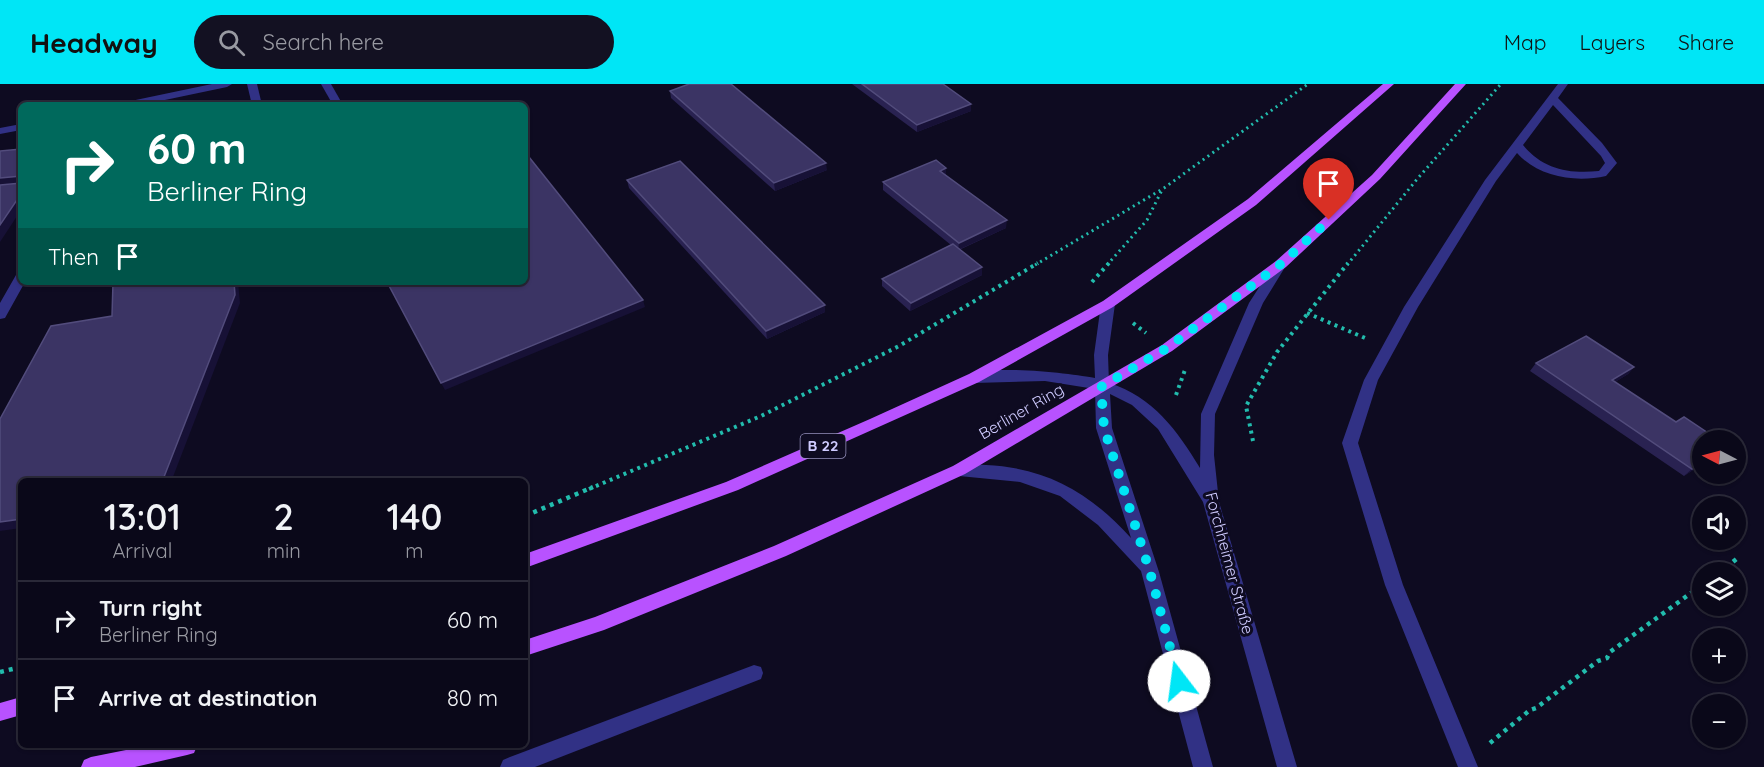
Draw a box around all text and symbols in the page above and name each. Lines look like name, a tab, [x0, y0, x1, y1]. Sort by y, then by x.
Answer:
search box	[194, 15, 614, 69]
text: Headway	[30, 25, 158, 60]
icon: search	[215, 26, 248, 59]
text: Search here	[263, 28, 384, 56]
text: Map	[1504, 29, 1547, 55]
text: Layers	[1580, 29, 1645, 55]
text: Share	[1678, 29, 1734, 55]
text: 60 m	[147, 122, 247, 175]
icon: right	[48, 126, 126, 204]
pin	[1303, 158, 1354, 220]
icon: arrive	[1312, 167, 1345, 200]
text: Berliner Ring	[147, 174, 307, 208]
icon: arrive	[111, 240, 144, 273]
text: Then	[48, 243, 99, 271]
street label: Berliner Ring	[975, 379, 1067, 443]
north arrow	[1692, 430, 1746, 484]
map controls	[1692, 430, 1746, 748]
road number: B 22	[800, 434, 846, 458]
street label: Forchheimer Straße	[1201, 490, 1259, 636]
text: 13:01	[104, 494, 181, 539]
text: 2	[274, 494, 294, 539]
text: 140	[386, 494, 442, 539]
button: sound	[1692, 496, 1746, 550]
text: Arrival	[112, 538, 172, 563]
text: min	[267, 538, 301, 563]
text: m	[405, 538, 424, 563]
button: layers	[1692, 562, 1746, 616]
text: Turn right	[99, 594, 203, 622]
icon: right	[48, 604, 81, 637]
text: 60 m	[447, 606, 498, 634]
text: Berliner Ring	[99, 622, 218, 647]
button: +	[1692, 628, 1746, 682]
position arrow	[1147, 649, 1211, 713]
icon: arrive	[48, 682, 81, 715]
text: Arrive at destination	[99, 684, 317, 712]
text: 80 m	[447, 684, 498, 712]
button: −	[1692, 694, 1746, 748]

